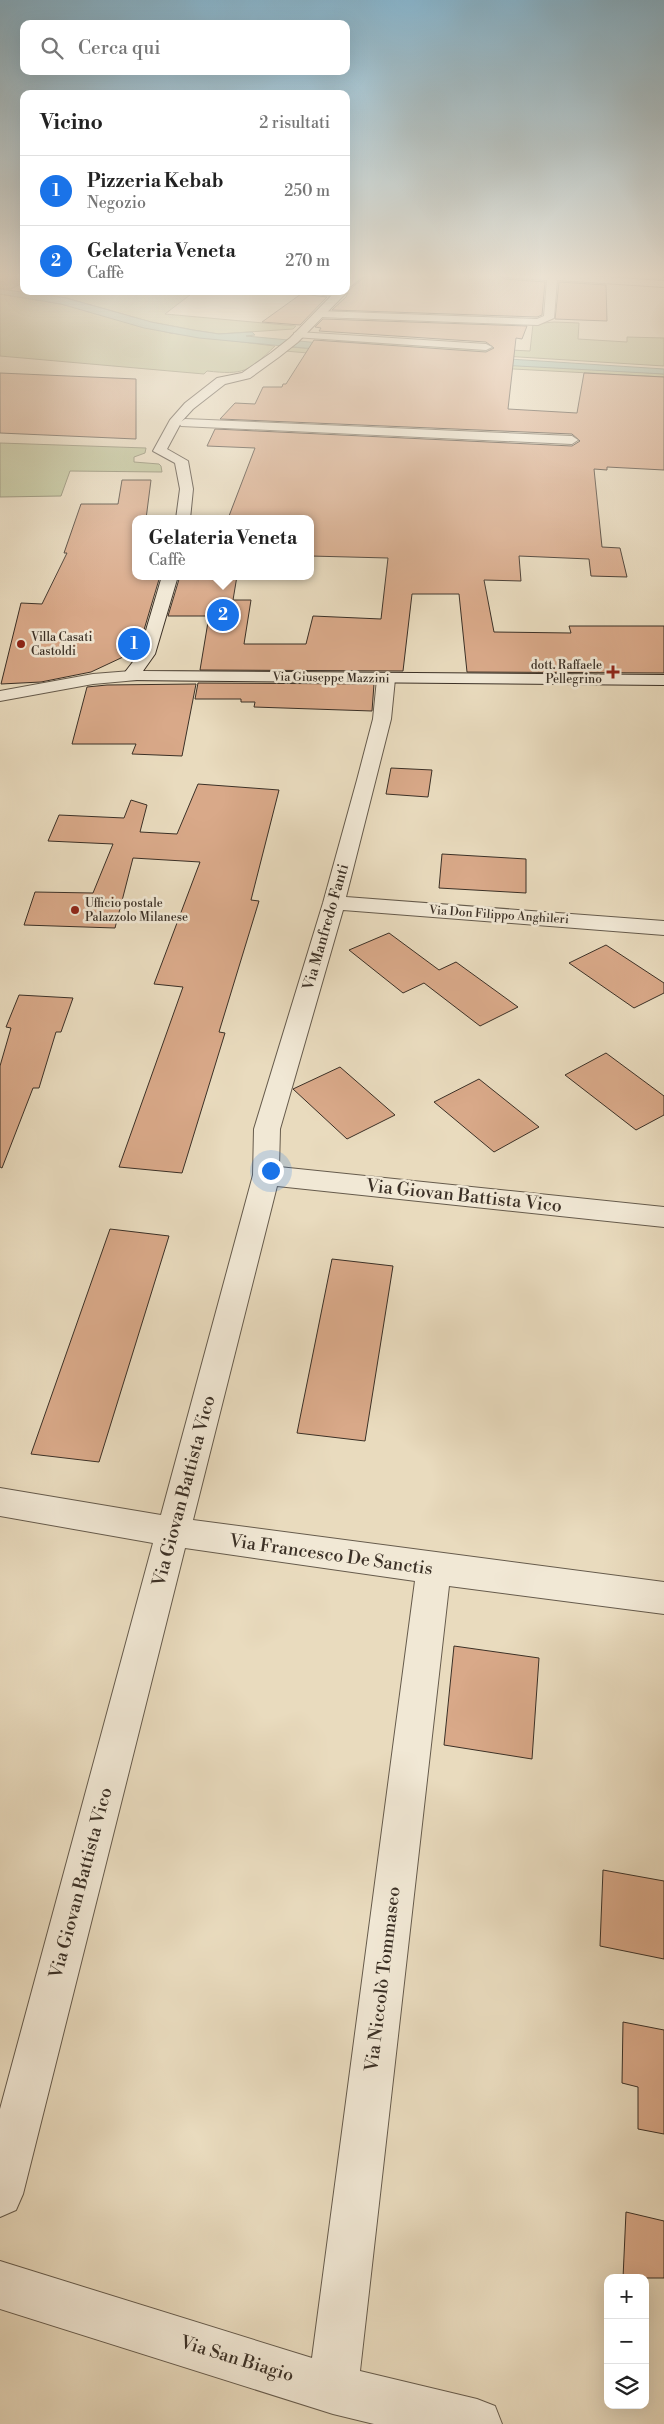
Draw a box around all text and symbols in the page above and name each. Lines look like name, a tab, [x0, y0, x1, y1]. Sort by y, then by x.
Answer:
search box	[20, 20, 350, 75]
icon: search	[38, 34, 66, 62]
text: Cerca qui	[78, 36, 161, 60]
text: Vicino	[40, 110, 103, 136]
text: 2 risultati	[259, 113, 330, 133]
text: Pizzeria Kebab	[87, 169, 223, 193]
text: 1	[52, 181, 60, 201]
text: 250 m	[284, 181, 330, 201]
text: Negozio	[87, 193, 146, 213]
text: Gelateria Veneta	[87, 239, 236, 263]
text: 2	[51, 251, 61, 271]
text: 270 m	[285, 251, 330, 271]
text: Caffè	[87, 263, 124, 283]
popup	[132, 515, 314, 580]
text: Gelateria Veneta	[149, 526, 297, 550]
text: Caffè	[149, 550, 186, 570]
pin: 2	[207, 596, 239, 634]
pin: 1	[118, 625, 150, 663]
place label: Villa Casati Castoldi	[30, 630, 92, 659]
marker: Villa Casati Castoldi	[15, 638, 27, 650]
place label: dott. Raffaele Pellegrino	[531, 658, 602, 687]
marker: dott. Raffaele Pellegrino	[606, 665, 620, 679]
street label: Via Giuseppe Mazzini	[271, 669, 390, 687]
street label: Via Manfredo Fanti	[299, 862, 353, 993]
place label: Ufficio postale Palazzolo Milanese	[85, 896, 188, 925]
street label: Via Don Filippo Anghileri	[428, 903, 569, 927]
marker: Ufficio postale Palazzolo Milanese	[69, 904, 81, 916]
your location	[258, 1158, 284, 1184]
street label: Via Giovan Battista Vico	[364, 1174, 563, 1218]
street label: Via Giovan Battista Vico	[147, 1393, 221, 1590]
street label: Via Francesco De Sanctis	[227, 1529, 434, 1581]
street label: Via Giovan Battista Vico	[44, 1785, 118, 1982]
street label: Via Niccolò Tommaseo	[360, 1885, 406, 2074]
map controls	[604, 2274, 649, 2409]
button: +	[604, 2274, 649, 2319]
button: −	[604, 2319, 649, 2364]
street label: Via San Biagio	[176, 2331, 297, 2387]
button: layers	[604, 2364, 649, 2409]

